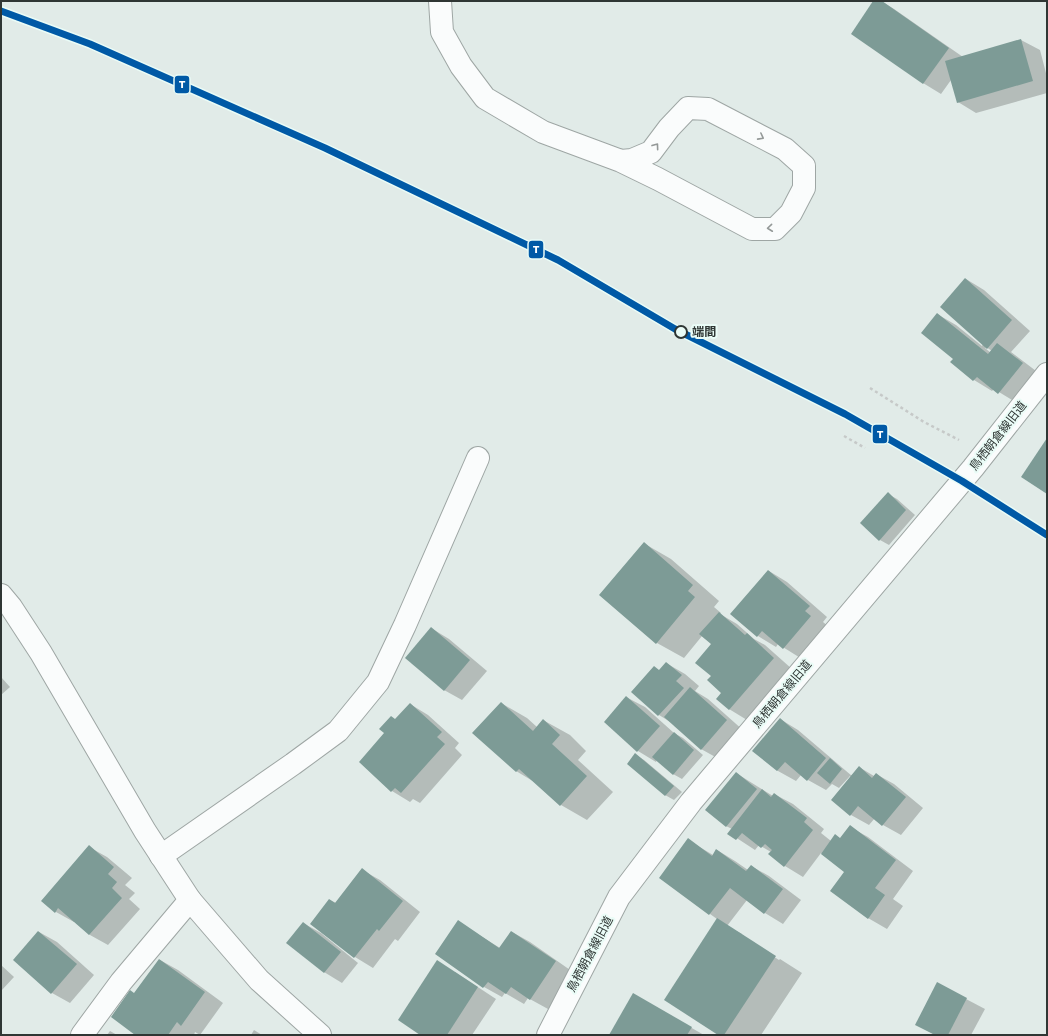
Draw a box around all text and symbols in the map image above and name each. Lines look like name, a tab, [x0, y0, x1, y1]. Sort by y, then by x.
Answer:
line badge: T	[174, 75, 190, 94]
text: T	[179, 76, 186, 92]
one-way arrow	[757, 132, 764, 139]
one-way arrow	[651, 143, 659, 150]
one-way arrow	[767, 224, 773, 233]
line badge: T	[528, 240, 544, 259]
text: T	[533, 241, 540, 257]
place label: 端間	[692, 323, 716, 341]
marker: 端間	[674, 325, 688, 339]
street label: 鳥栖朝倉線旧道	[965, 397, 1031, 475]
line badge: T	[872, 424, 888, 444]
text: T	[877, 426, 884, 442]
street label: 鳥栖朝倉線旧道	[748, 656, 816, 732]
street label: 鳥栖朝倉線旧道	[562, 913, 618, 995]

